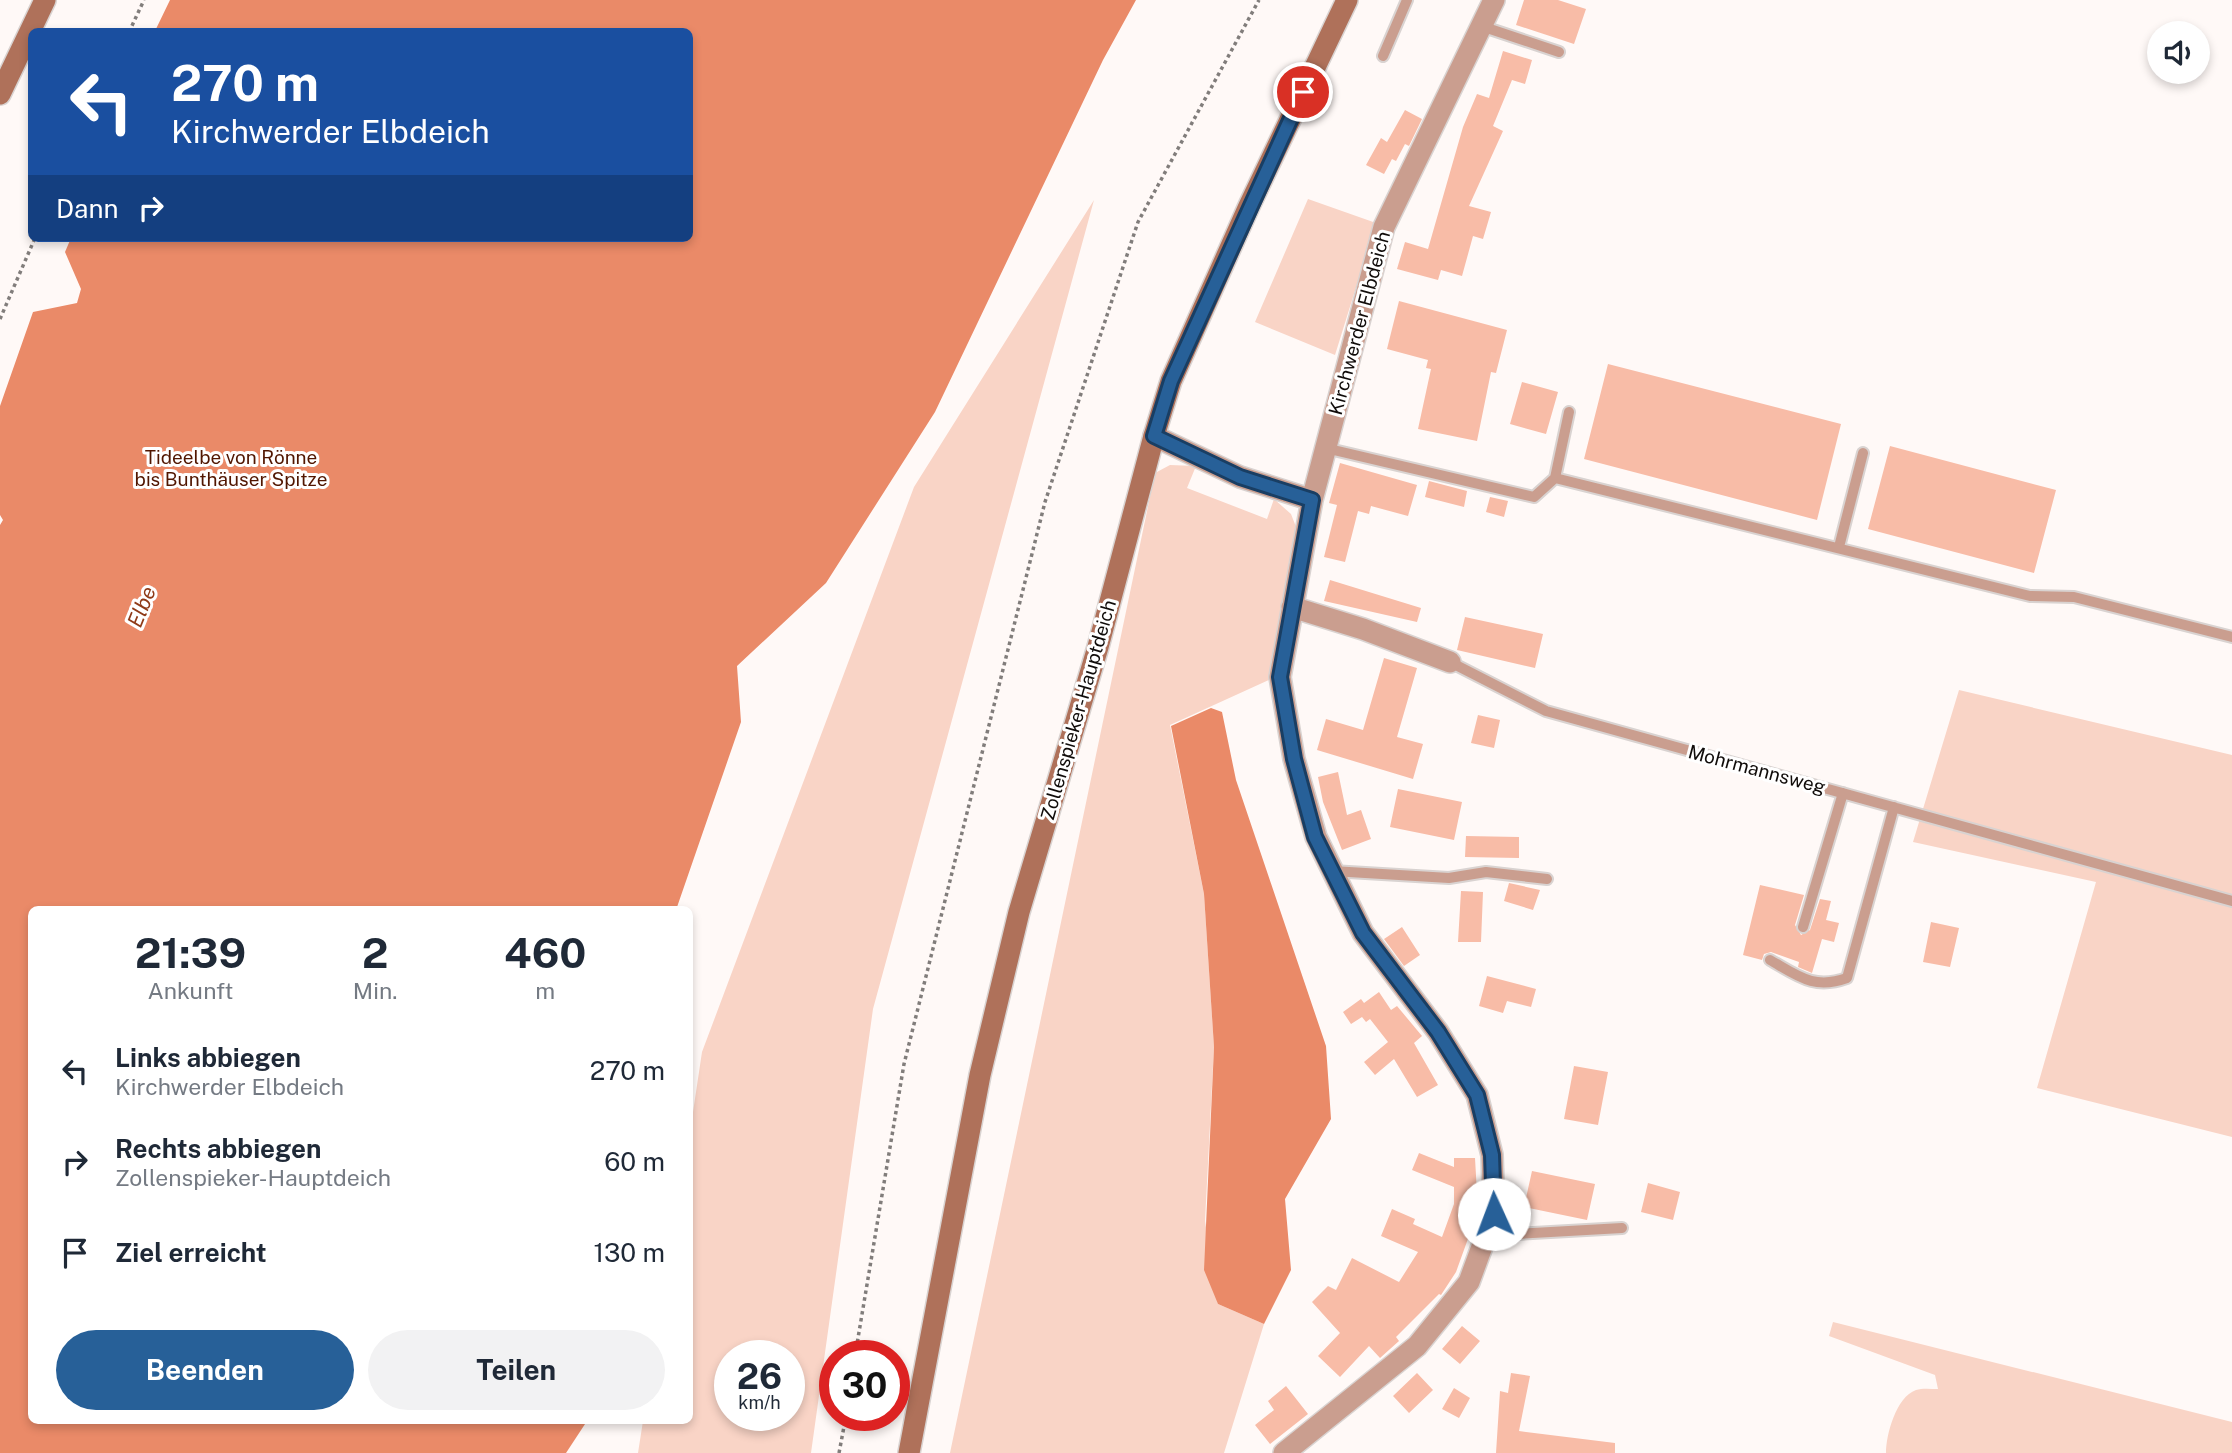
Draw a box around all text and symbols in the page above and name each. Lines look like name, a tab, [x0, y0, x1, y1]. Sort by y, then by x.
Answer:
map controls	[2147, 21, 2210, 84]
button: sound	[2147, 21, 2210, 84]
text: 270 m	[171, 54, 319, 112]
icon: left	[56, 56, 147, 147]
pin	[1273, 62, 1333, 122]
icon: arrive	[1284, 73, 1322, 111]
text: Kirchwerder Elbdeich	[171, 113, 490, 150]
icon: right	[132, 189, 170, 227]
text: Dann	[56, 193, 118, 224]
street label: Kirchwerder Elbdeich	[1324, 229, 1394, 417]
park label: Tideelbe von Rönne bis Bunthäuser Spitze	[135, 446, 327, 490]
water label: Elbe	[122, 583, 161, 631]
street label: Zollenspieker-Hauptdeich	[1036, 597, 1120, 823]
street label: Mohrmannsweg	[1686, 740, 1828, 798]
text: 21:39	[135, 928, 246, 977]
text: 2	[362, 928, 388, 977]
text: 460	[504, 928, 586, 977]
text: Ankunft	[147, 977, 233, 1004]
text: Min.	[353, 977, 397, 1004]
text: m	[535, 977, 555, 1004]
text: Links abbiegen	[115, 1042, 301, 1073]
icon: left	[56, 1052, 94, 1090]
text: 270 m	[590, 1055, 665, 1086]
text: Kirchwerder Elbdeich	[115, 1073, 344, 1100]
text: Rechts abbiegen	[115, 1133, 321, 1164]
icon: right	[56, 1143, 94, 1181]
text: 60 m	[604, 1146, 665, 1177]
text: Zollenspieker-Hauptdeich	[115, 1164, 391, 1191]
position arrow	[1457, 1177, 1531, 1251]
icon: arrive	[56, 1234, 94, 1272]
text: Ziel erreicht	[115, 1237, 267, 1268]
text: 130 m	[593, 1237, 665, 1268]
button: Beenden	[56, 1330, 354, 1410]
button: Teilen	[368, 1330, 665, 1410]
speed limit sign: 30	[819, 1340, 910, 1431]
text: 26	[737, 1356, 782, 1397]
text: km/h	[738, 1392, 781, 1413]

